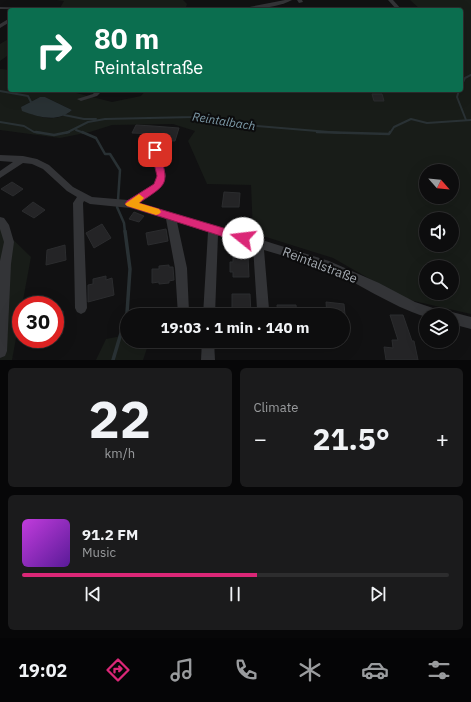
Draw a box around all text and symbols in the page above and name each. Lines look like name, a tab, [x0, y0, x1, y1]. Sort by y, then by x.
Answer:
text: 80 m	[94, 20, 159, 57]
icon: right	[28, 24, 80, 76]
text: Reintalstraße	[94, 56, 203, 79]
water label: Reintalbach	[191, 109, 257, 133]
pin	[138, 133, 172, 167]
icon: arrive	[144, 139, 166, 161]
north arrow	[419, 164, 459, 204]
map controls	[419, 164, 459, 348]
button: sound	[419, 212, 459, 252]
position arrow	[222, 217, 264, 259]
street label: Reintalstraße	[280, 243, 360, 287]
button: search	[419, 260, 459, 300]
speed limit sign: 30	[12, 296, 64, 348]
button: layers	[419, 308, 459, 348]
text: 19:03 · 1 min · 140 m	[161, 318, 309, 337]
text: 22	[89, 385, 151, 452]
text: Climate	[254, 399, 298, 416]
text: 21.5°	[313, 419, 390, 458]
text: −	[254, 424, 267, 453]
text: +	[436, 424, 449, 453]
text: km/h	[104, 445, 135, 462]
text: 91.2 FM	[82, 525, 138, 544]
text: Music	[82, 544, 116, 561]
icon: previous	[82, 583, 104, 605]
icon: pause	[224, 583, 246, 605]
icon: next	[367, 583, 389, 605]
icon: directions	[104, 656, 132, 684]
icon: music	[168, 656, 196, 684]
icon: phone	[232, 656, 260, 684]
icon: climate	[296, 656, 324, 684]
icon: car	[361, 656, 389, 684]
icon: filters	[425, 656, 453, 684]
text: 19:02	[18, 659, 67, 682]

